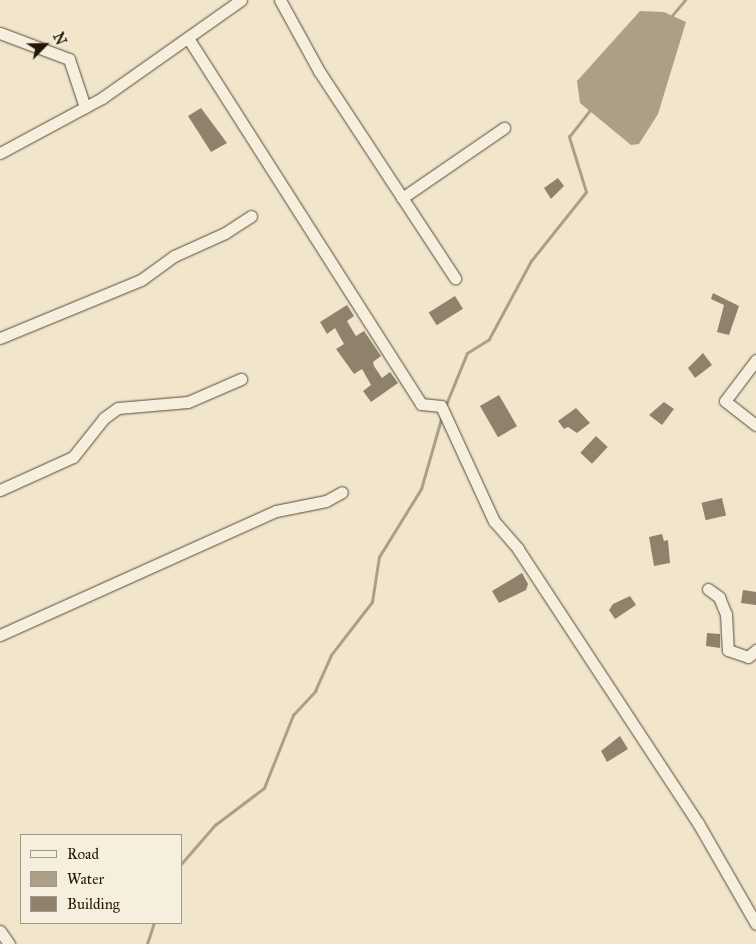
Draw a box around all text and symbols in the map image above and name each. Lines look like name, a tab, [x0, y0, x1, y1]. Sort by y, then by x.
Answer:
north arrow	[20, 20, 70, 70]
text: N	[49, 30, 69, 48]
legend	[20, 834, 182, 924]
text: Road	[67, 845, 99, 863]
text: Water	[67, 870, 104, 888]
text: Building	[67, 895, 120, 913]

